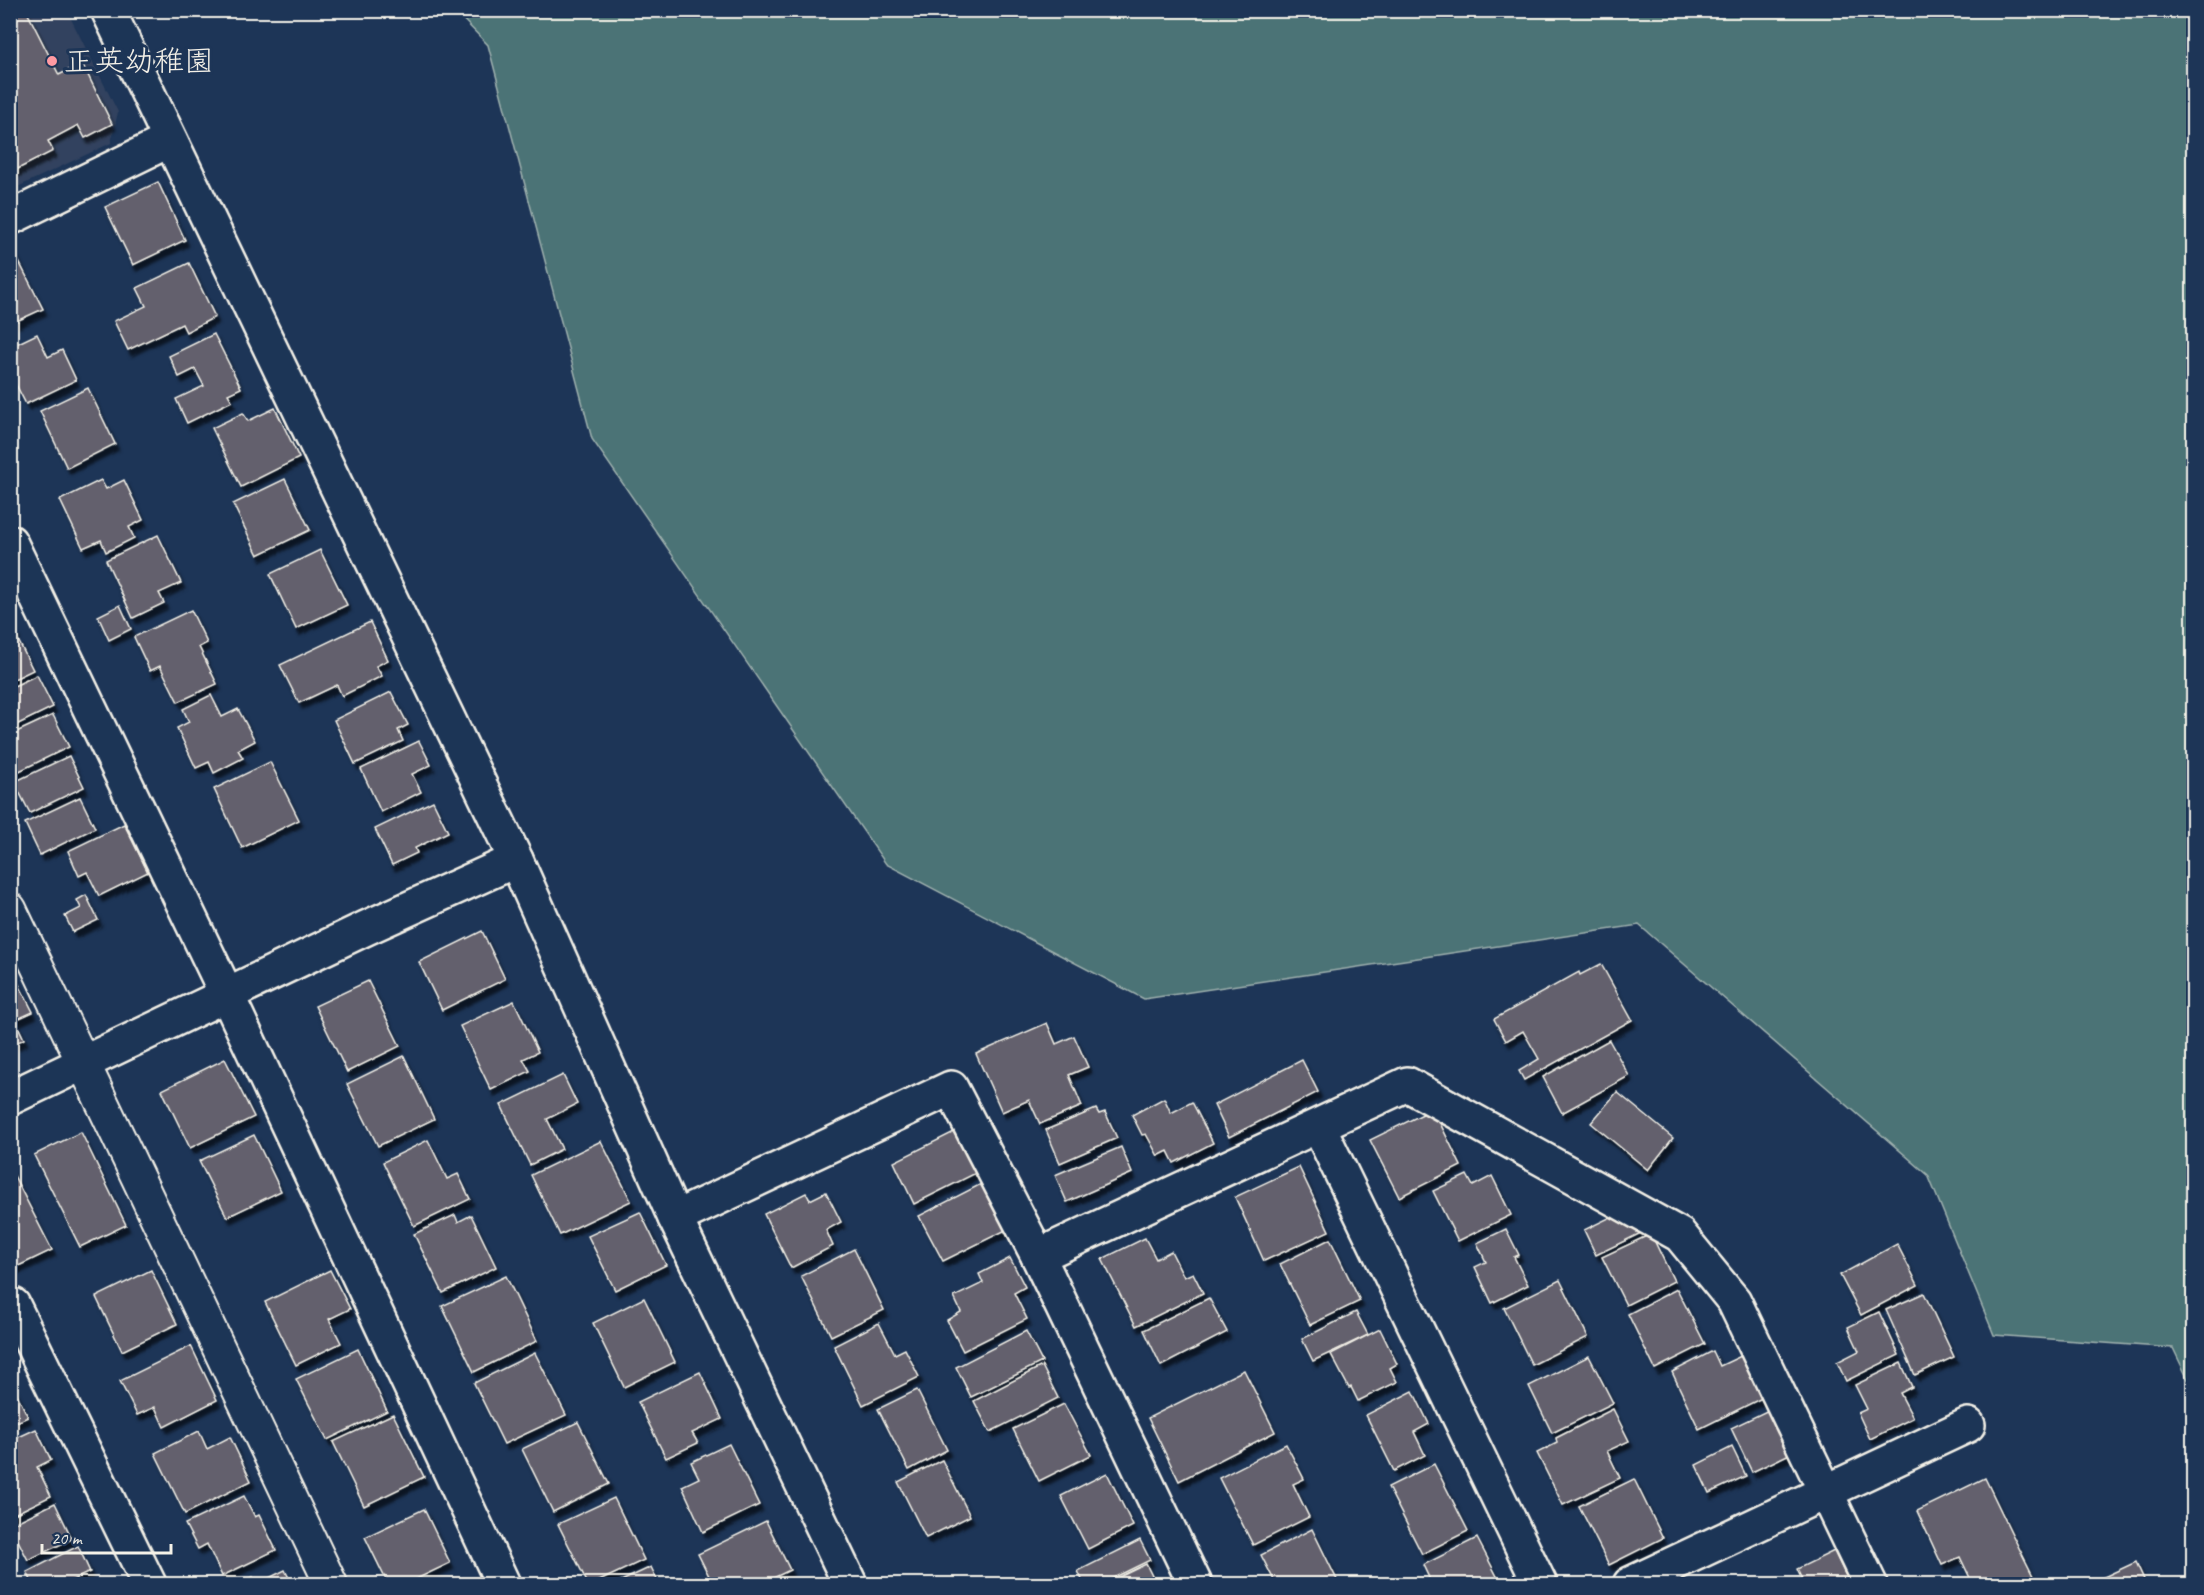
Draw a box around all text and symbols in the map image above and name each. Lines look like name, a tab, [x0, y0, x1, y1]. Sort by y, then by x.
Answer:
place label: 正英幼稚園	[64, 42, 214, 80]
marker: 正英幼稚園	[45, 54, 59, 68]
scale bar	[42, 1517, 171, 1555]
text: 20 m	[51, 1527, 84, 1549]

